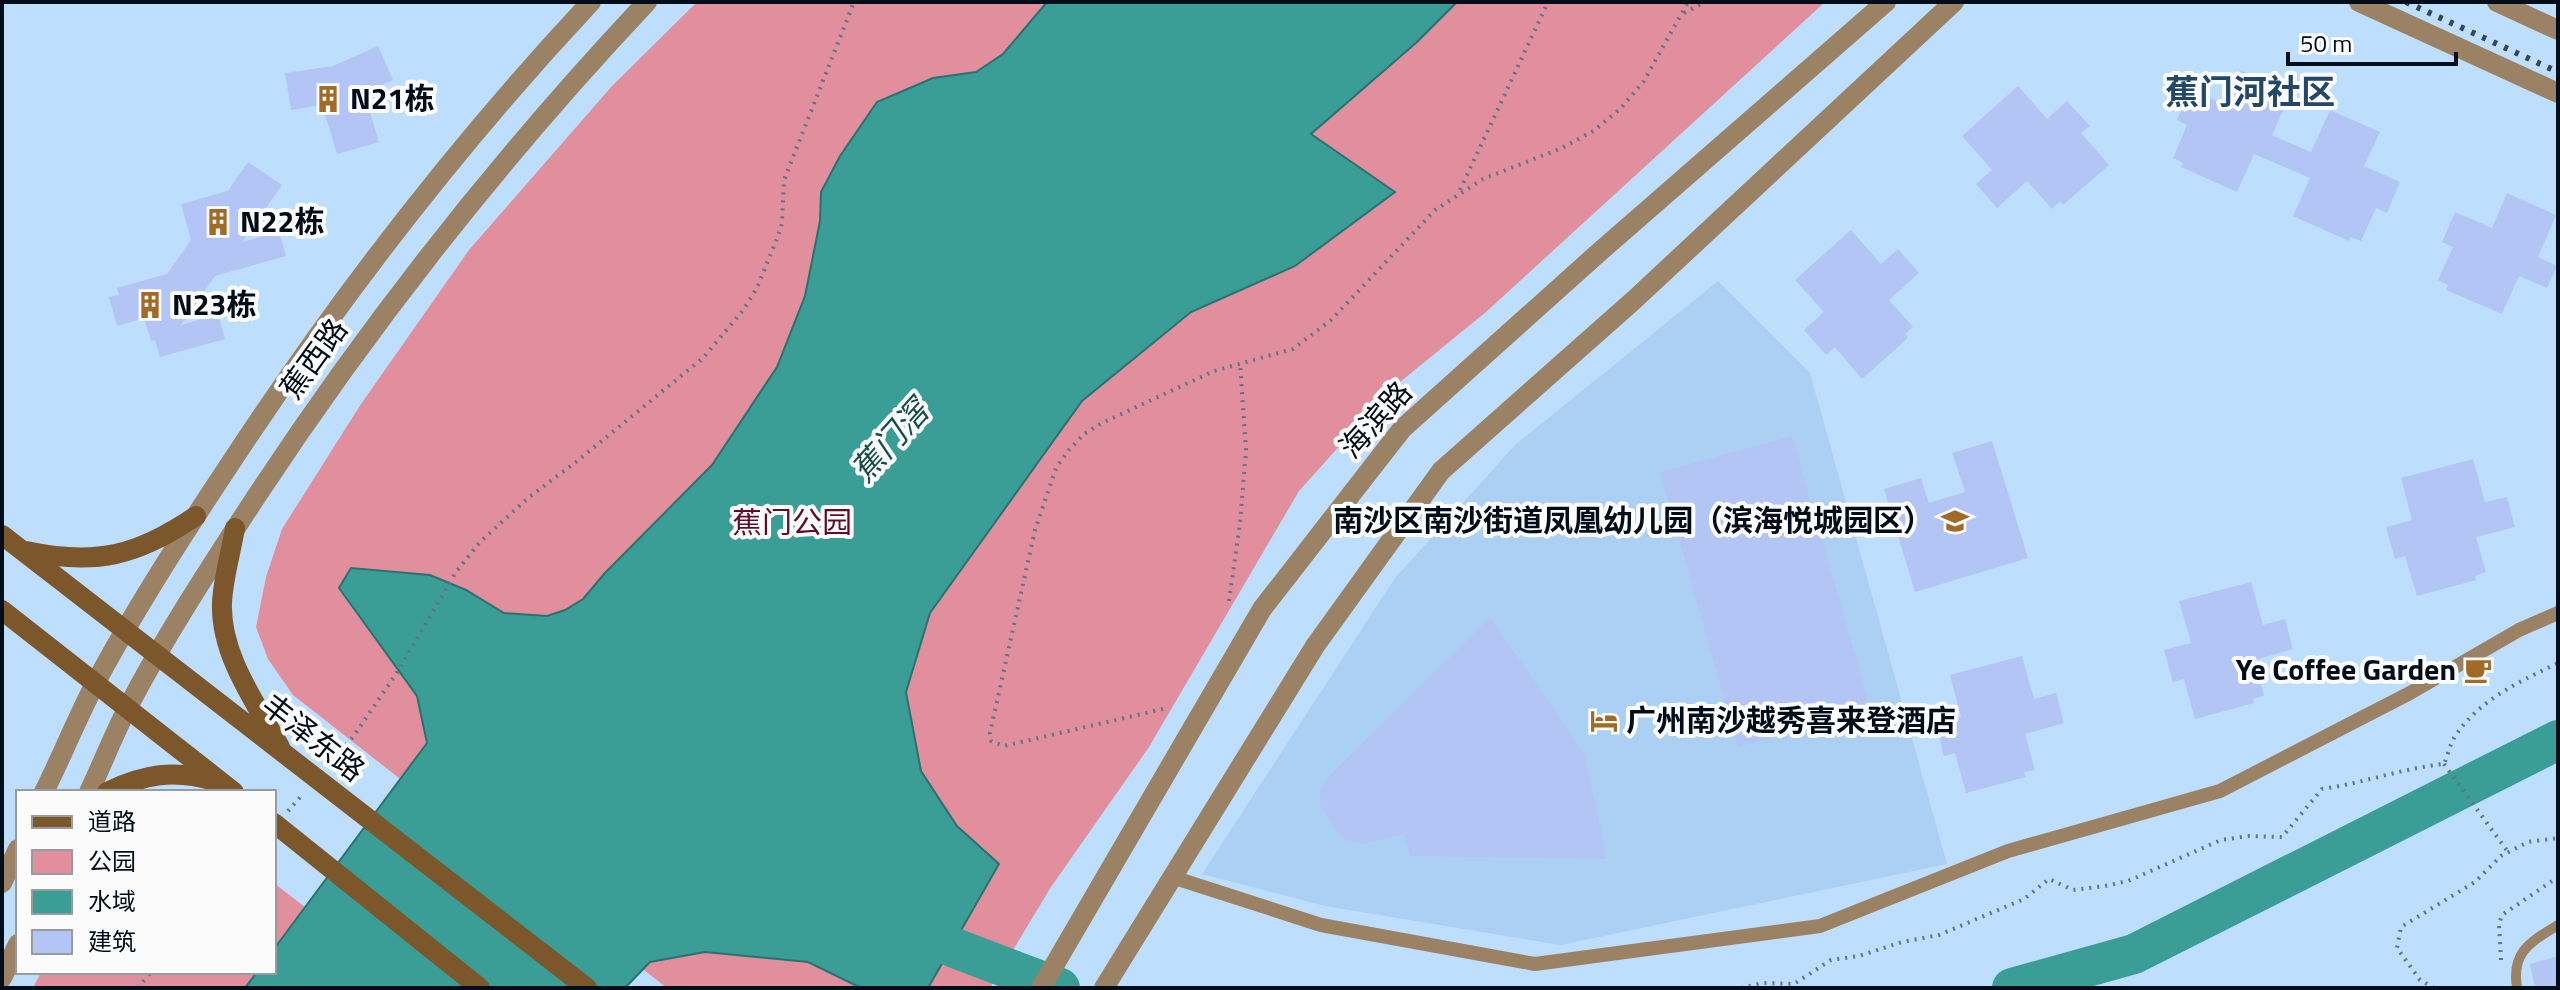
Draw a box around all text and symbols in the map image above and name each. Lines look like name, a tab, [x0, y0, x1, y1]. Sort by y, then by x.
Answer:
scale bar	[2288, 16, 2456, 66]
text: 50 m	[2300, 25, 2352, 61]
district label: 蕉门河社区	[2165, 65, 2335, 117]
place label: N21栋	[350, 75, 434, 121]
building icon: N21栋	[313, 84, 343, 114]
place label: N22栋	[240, 198, 324, 244]
building icon: N22栋	[203, 207, 233, 237]
place label: N23栋	[172, 281, 256, 327]
building icon: N23栋	[135, 290, 165, 320]
street label: 蕉西路	[268, 308, 358, 408]
street label: 海滨路	[1328, 370, 1422, 468]
water label: 蕉门滘	[839, 386, 942, 492]
place label: 南沙区南沙街道凤凰幼儿园（滨海悦城园区）	[1333, 497, 1933, 543]
park label: 蕉门公园	[732, 499, 852, 545]
school or university icon: 南沙区南沙街道凤凰幼儿园（滨海悦城园区）	[1940, 506, 1970, 536]
place label: Ye Coffee Garden	[2236, 646, 2456, 692]
cafe icon: Ye Coffee Garden	[2463, 655, 2493, 685]
street label: 丰泽东路	[252, 682, 375, 792]
place label: 广州南沙越秀喜来登酒店	[1626, 697, 1956, 743]
hotel icon: 广州南沙越秀喜来登酒店	[1589, 706, 1619, 736]
legend	[16, 790, 276, 974]
text: 道路	[88, 803, 136, 839]
text: 公园	[88, 843, 136, 879]
text: 水域	[88, 883, 136, 919]
text: 建筑	[88, 923, 136, 959]

